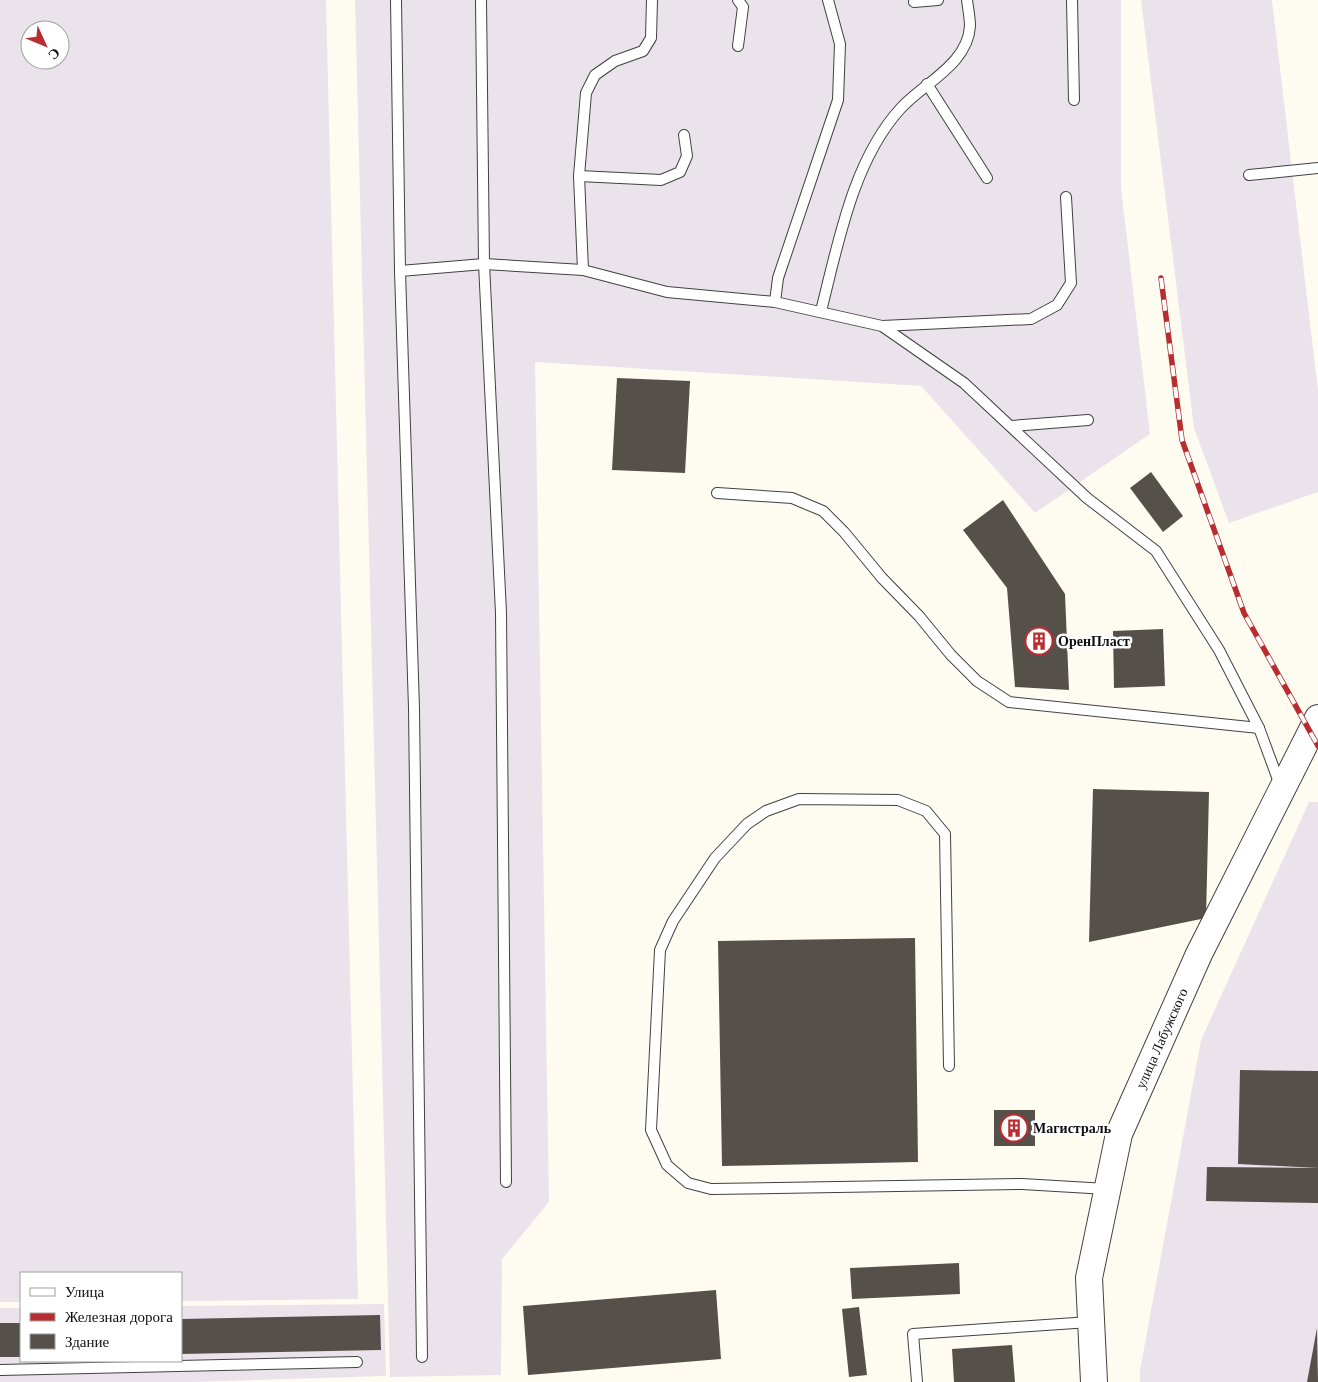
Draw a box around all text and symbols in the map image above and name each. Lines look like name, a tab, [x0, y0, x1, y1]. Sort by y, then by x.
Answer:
north arrow	[20, 20, 70, 70]
text: С	[45, 45, 63, 63]
building icon: ОренПласт	[1024, 626, 1054, 656]
place label: ОренПласт	[1058, 634, 1130, 649]
street label: улица Лабужского	[1133, 986, 1190, 1091]
building icon: Магистраль	[999, 1113, 1029, 1143]
place label: Магистраль	[1033, 1121, 1112, 1136]
legend	[20, 1272, 182, 1362]
text: Улица	[65, 1284, 104, 1300]
text: Железная дорога	[65, 1309, 173, 1325]
text: Здание	[65, 1334, 109, 1350]

